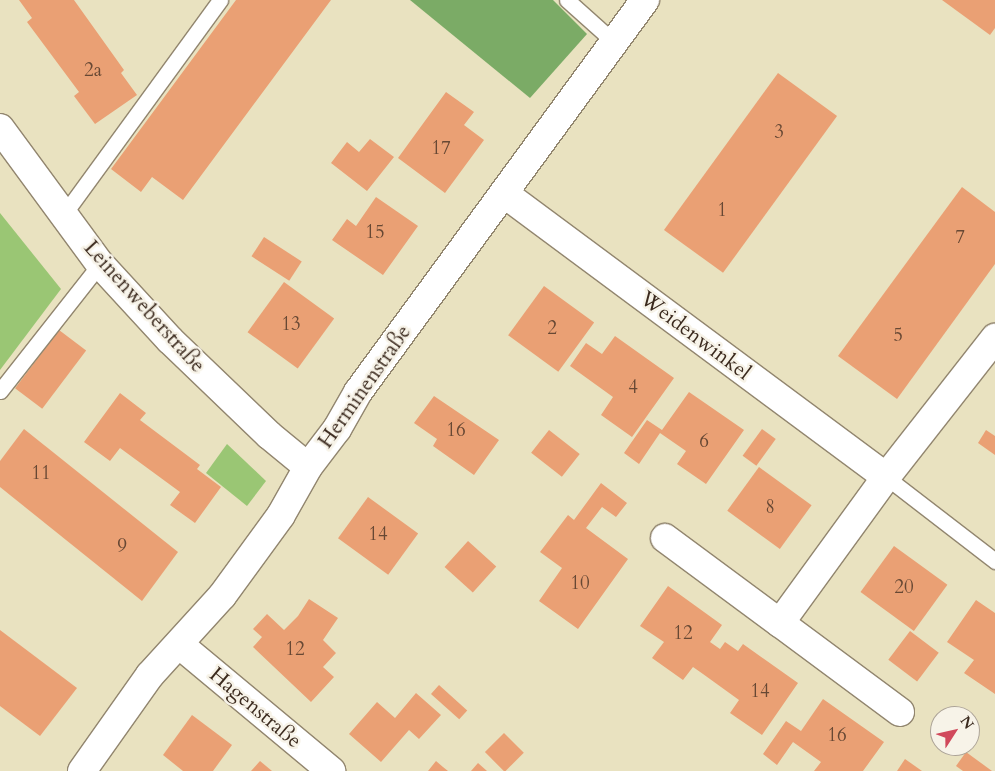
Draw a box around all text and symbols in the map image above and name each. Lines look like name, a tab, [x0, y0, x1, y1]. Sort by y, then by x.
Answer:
house number: 2a	[84, 60, 102, 82]
house number: 3	[774, 122, 784, 144]
house number: 17	[431, 138, 451, 160]
house number: 1	[717, 200, 727, 222]
house number: 15	[365, 222, 385, 244]
house number: 7	[955, 227, 965, 249]
street label: Leinenweberstraße	[78, 236, 210, 378]
street label: Weidenwinkel	[635, 286, 755, 386]
house number: 13	[281, 314, 301, 336]
house number: 2	[547, 318, 557, 340]
street label: Herminenstraße	[313, 321, 417, 453]
house number: 5	[893, 325, 903, 347]
house number: 4	[628, 377, 638, 399]
house number: 16	[446, 420, 466, 442]
house number: 6	[699, 431, 709, 453]
house number: 11	[31, 463, 51, 485]
house number: 8	[765, 497, 775, 519]
house number: 14	[368, 524, 388, 546]
house number: 9	[117, 536, 127, 558]
house number: 10	[570, 573, 590, 595]
house number: 20	[894, 577, 914, 599]
house number: 12	[673, 623, 693, 645]
house number: 12	[285, 639, 305, 661]
street label: Hagenstraße	[204, 662, 306, 754]
house number: 14	[750, 681, 770, 703]
north arrow	[930, 706, 980, 756]
text: N	[956, 712, 978, 733]
house number: 16	[827, 725, 847, 747]

